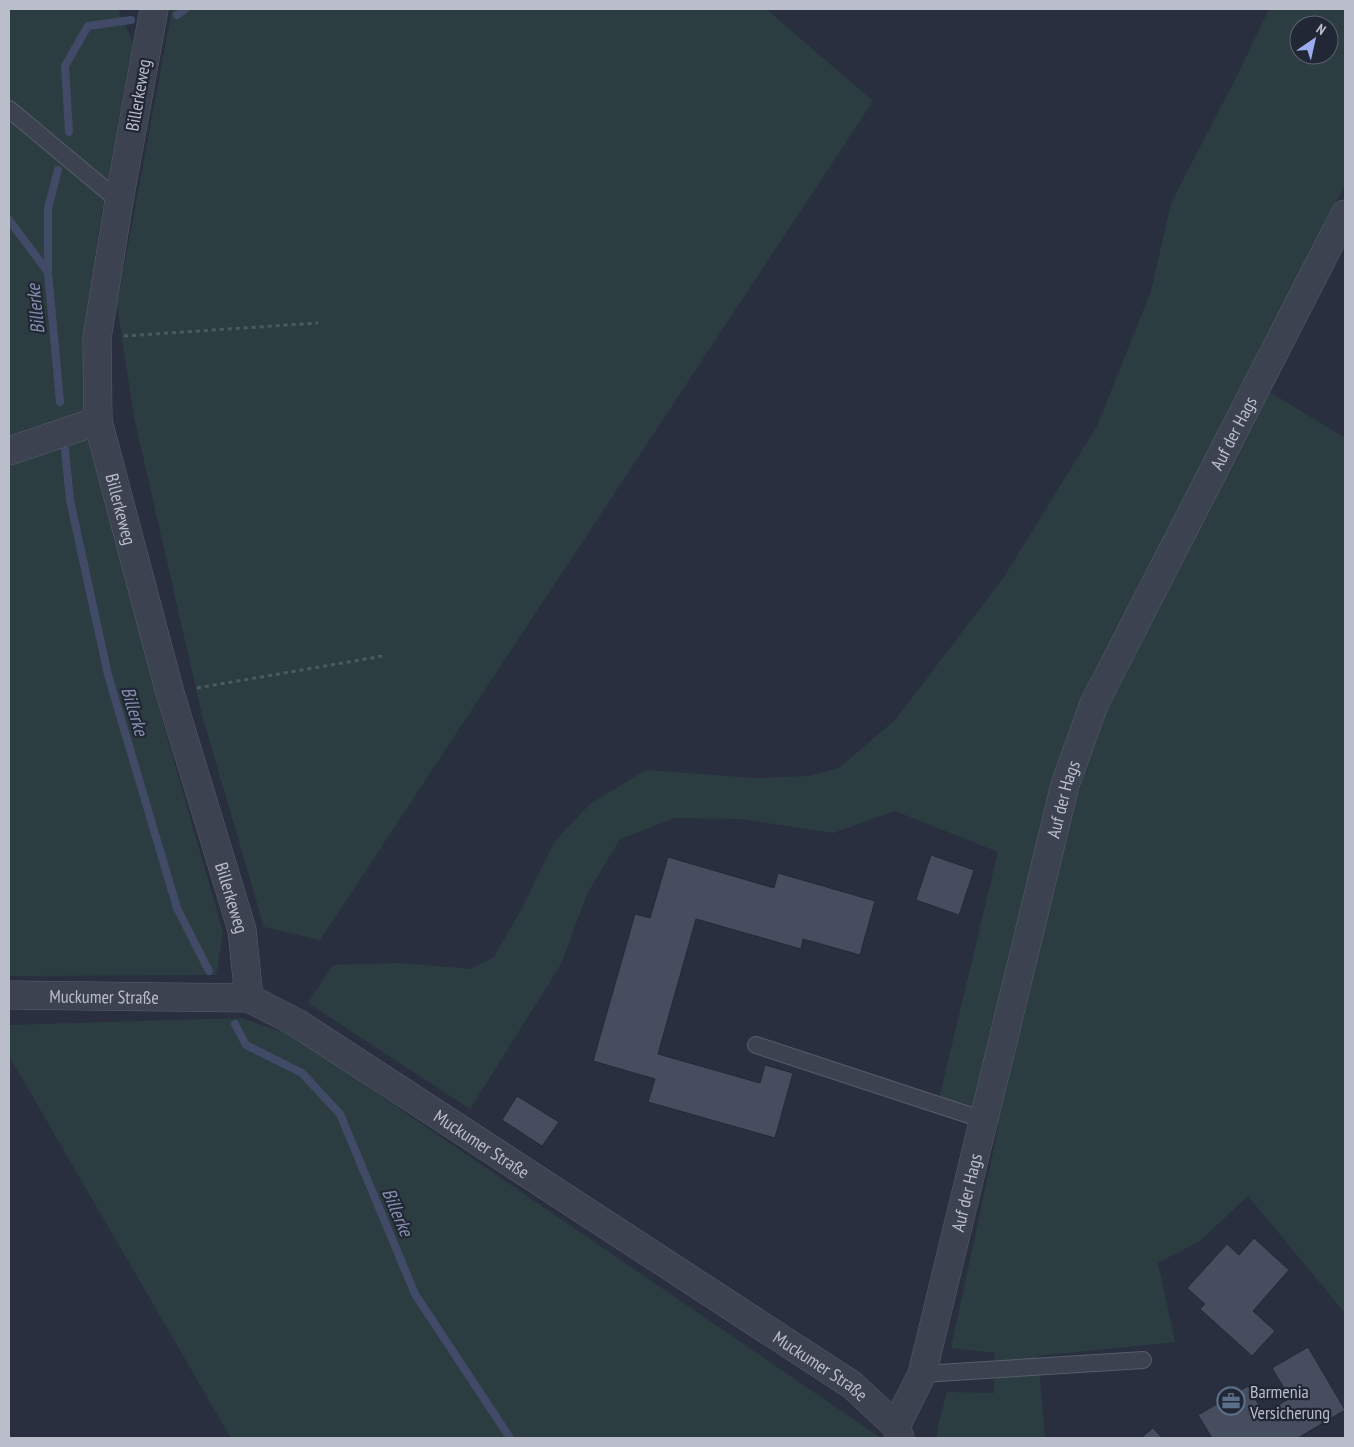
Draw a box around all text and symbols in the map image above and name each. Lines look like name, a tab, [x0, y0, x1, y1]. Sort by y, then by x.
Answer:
north arrow	[1289, 15, 1339, 65]
text: N	[1313, 20, 1329, 39]
street label: Billerkeweg	[120, 57, 156, 133]
water label: Billerke	[20, 282, 50, 335]
street label: Auf der Hags	[1205, 392, 1261, 473]
street label: Billerkeweg	[101, 471, 142, 547]
water label: Billerke	[116, 684, 154, 740]
street label: Auf der Hags	[1041, 757, 1084, 840]
street label: Billerkeweg	[211, 859, 254, 936]
street label: Muckumer Straße	[49, 984, 159, 1008]
street label: Muckumer Straße	[430, 1104, 534, 1183]
street label: Auf der Hags	[946, 1151, 987, 1234]
water label: Billerke	[377, 1184, 419, 1241]
street label: Muckumer Straße	[769, 1325, 873, 1406]
place label: Barmenia Versicherung	[1249, 1380, 1330, 1424]
office icon: Barmenia Versicherung	[1216, 1386, 1246, 1416]

